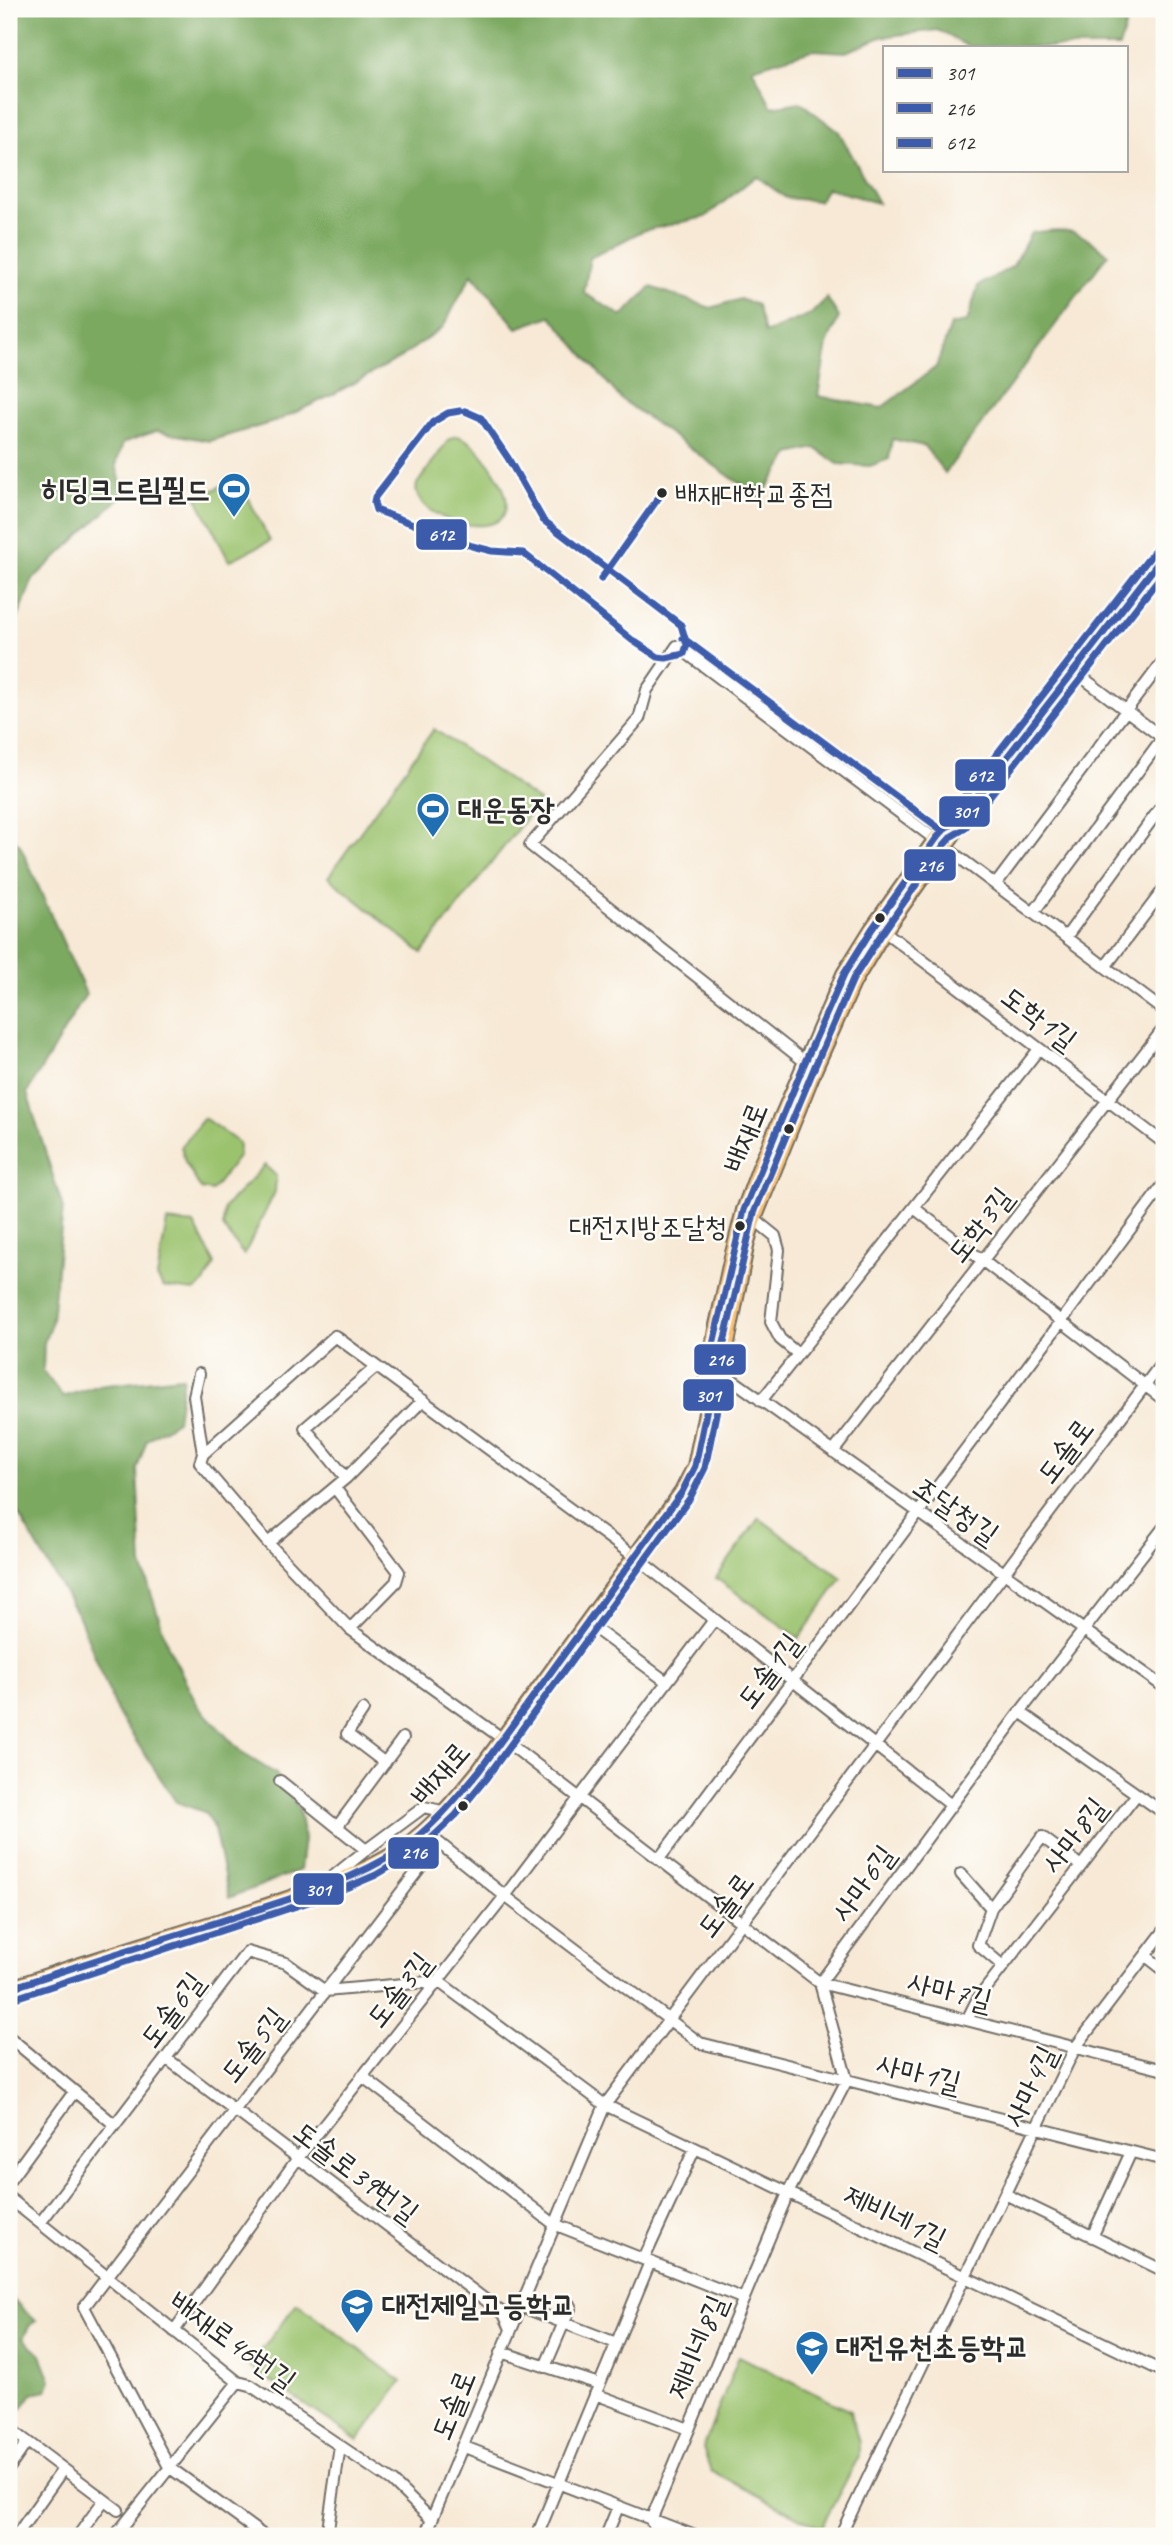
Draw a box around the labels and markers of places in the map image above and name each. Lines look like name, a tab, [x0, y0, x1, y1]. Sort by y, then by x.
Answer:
place label: 히딩크드림필드	[41, 470, 210, 508]
sports icon: 히딩크드림필드	[215, 470, 253, 519]
place label: 배재대학교종점	[675, 476, 833, 511]
marker: 배재대학교종점	[655, 486, 669, 500]
sports icon: 대운동장	[414, 790, 452, 839]
place label: 대운동장	[458, 790, 555, 828]
unlabelled marker	[873, 911, 887, 925]
unlabelled marker	[782, 1122, 796, 1136]
place label: 대전지방조달청	[569, 1209, 727, 1244]
marker: 대전지방조달청	[733, 1219, 747, 1233]
unlabelled marker	[456, 1799, 470, 1813]
school or university icon: 대전제일고등학교	[338, 2286, 376, 2335]
place label: 대전제일고등학교	[382, 2286, 575, 2324]
school or university icon: 대전유천초등학교	[793, 2328, 831, 2377]
place label: 대전유천초등학교	[836, 2328, 1029, 2366]

